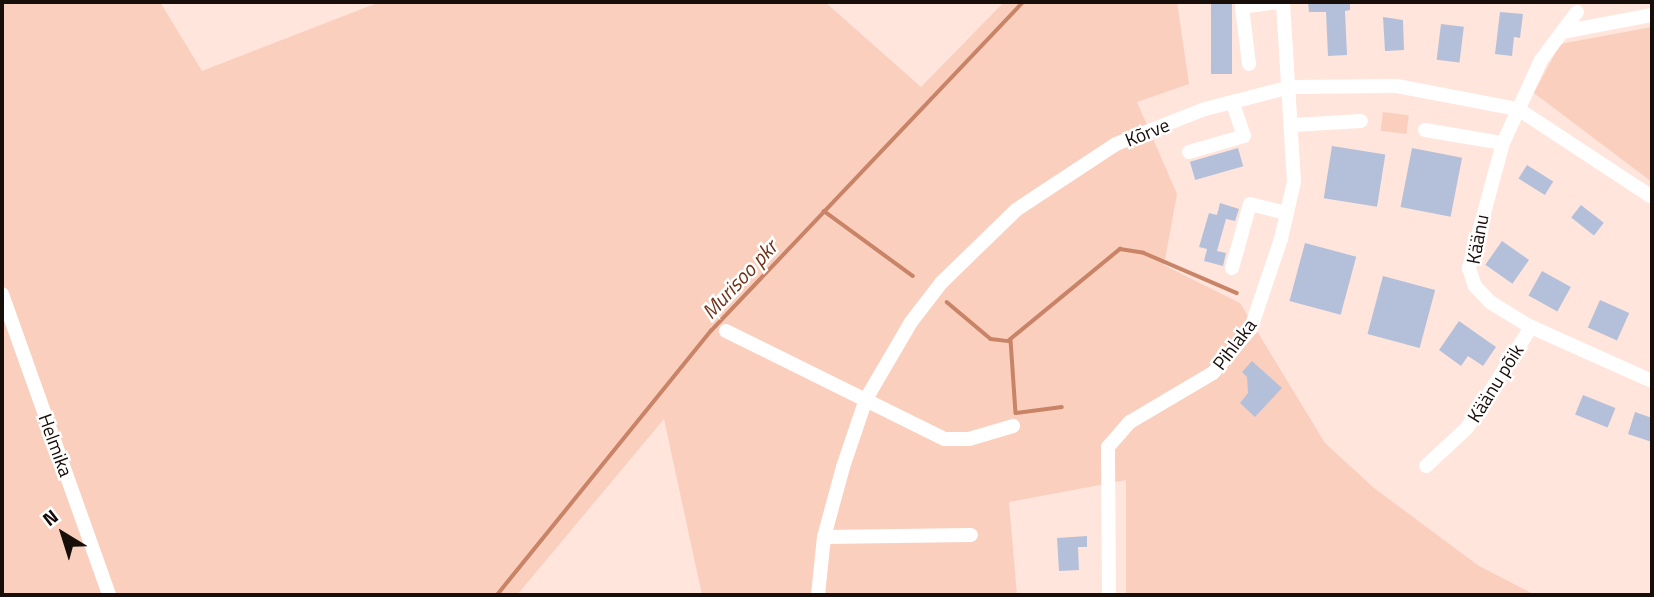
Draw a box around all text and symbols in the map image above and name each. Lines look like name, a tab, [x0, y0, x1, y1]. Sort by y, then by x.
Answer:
street label: Kõrve	[1122, 113, 1172, 151]
street label: Käänu	[1461, 212, 1493, 266]
water label: Murisoo pkr	[696, 234, 782, 324]
street label: Pihlaka	[1207, 314, 1261, 374]
street label: Käänu põik	[1462, 340, 1528, 426]
street label: Helmika	[34, 410, 78, 480]
north arrow	[28, 499, 98, 569]
text: N	[36, 502, 64, 533]

